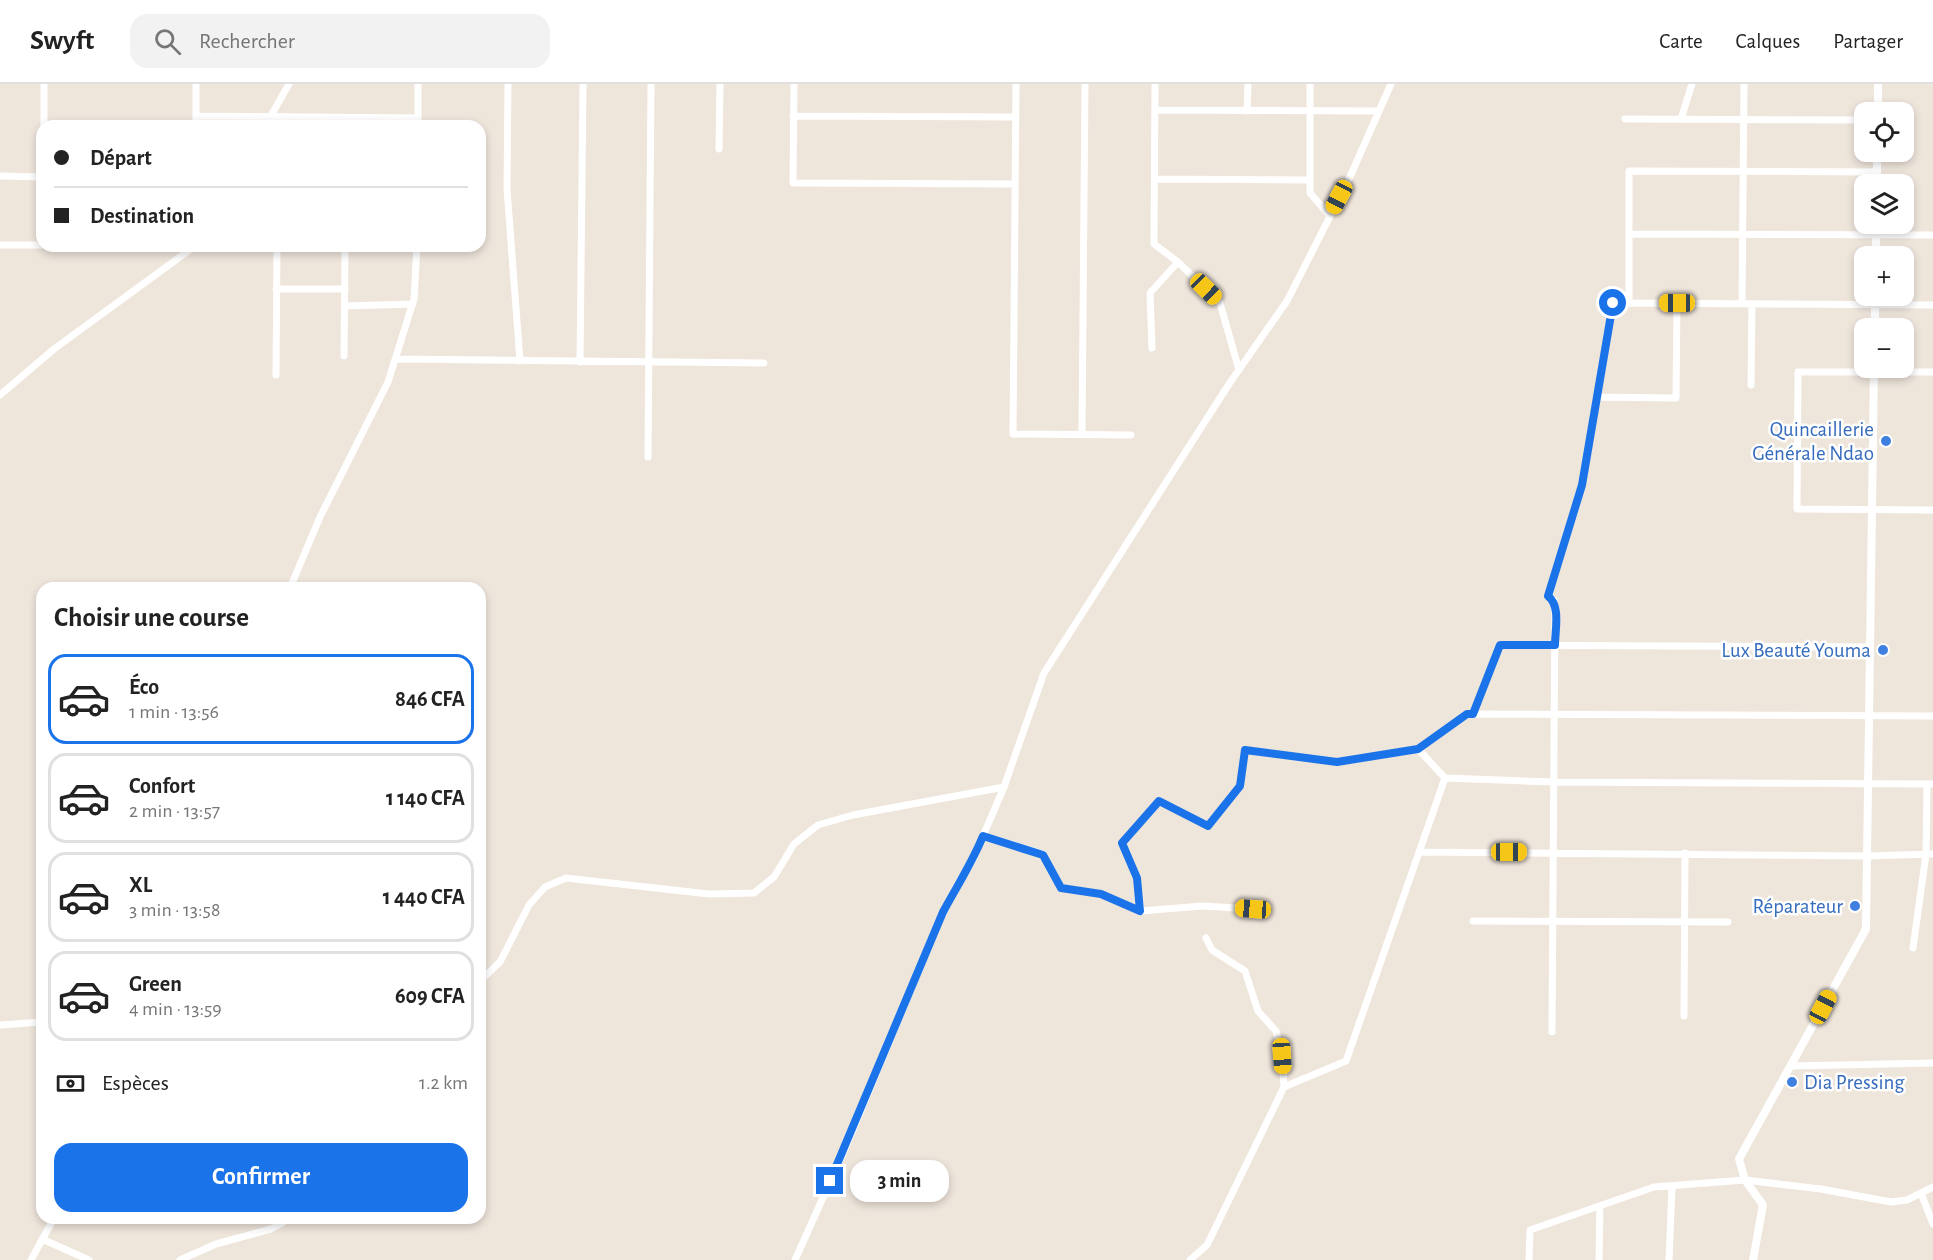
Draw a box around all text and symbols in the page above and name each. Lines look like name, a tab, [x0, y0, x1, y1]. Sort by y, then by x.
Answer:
search box	[130, 14, 550, 68]
icon: search	[151, 25, 184, 58]
text: Swyft	[30, 27, 94, 55]
text: Rechercher	[199, 30, 295, 52]
text: Carte	[1659, 31, 1703, 52]
text: Calques	[1736, 31, 1800, 52]
text: Partager	[1833, 31, 1903, 52]
map controls	[1854, 102, 1914, 378]
button: locate	[1854, 102, 1914, 162]
text: Départ	[90, 147, 152, 169]
button: layers	[1854, 174, 1914, 234]
car	[1323, 177, 1355, 217]
text: Destination	[90, 205, 194, 227]
button: +	[1854, 246, 1914, 306]
car	[1187, 270, 1225, 308]
route start	[1599, 289, 1626, 316]
car	[1659, 294, 1695, 312]
button: −	[1854, 318, 1914, 378]
place label: Quincaillerie Générale Ndao	[1752, 419, 1874, 464]
marker: Quincaillerie Générale Ndao	[1879, 434, 1893, 448]
text: Choisir une course	[54, 604, 249, 631]
place label: Lux Beauté Youma	[1721, 640, 1871, 661]
marker: Lux Beauté Youma	[1876, 643, 1890, 657]
icon: car	[57, 672, 111, 726]
text: Éco	[129, 676, 159, 698]
text: 846 CFA	[395, 688, 465, 710]
text: 1 min · 13:56	[129, 702, 219, 722]
icon: car	[57, 771, 111, 825]
text: Confort	[129, 775, 195, 797]
text: 1 140 CFA	[386, 787, 465, 809]
text: 2 min · 13:57	[129, 801, 220, 821]
car	[1491, 843, 1527, 861]
icon: car	[57, 870, 111, 924]
text: XL	[129, 874, 152, 896]
text: 1 440 CFA	[383, 886, 465, 908]
place label: Réparateur	[1753, 896, 1843, 917]
car	[1234, 899, 1272, 919]
marker: Réparateur	[1848, 899, 1862, 913]
text: 3 min · 13:58	[129, 900, 220, 920]
icon: car	[57, 969, 111, 1023]
text: Green	[129, 973, 182, 995]
text: 609 CFA	[395, 985, 465, 1007]
car	[1807, 987, 1839, 1027]
text: 4 min · 13:59	[129, 999, 222, 1019]
car	[1272, 1037, 1292, 1075]
icon: cash	[54, 1067, 87, 1100]
text: Espèces	[102, 1072, 169, 1094]
place label: Dia Pressing	[1804, 1072, 1905, 1093]
text: 1.2 km	[419, 1073, 468, 1093]
marker: Dia Pressing	[1785, 1075, 1799, 1089]
button: Confirmer	[54, 1143, 468, 1212]
callout: 3 min	[851, 1160, 950, 1202]
route end	[816, 1167, 843, 1194]
text: 3 min	[878, 1171, 921, 1191]

